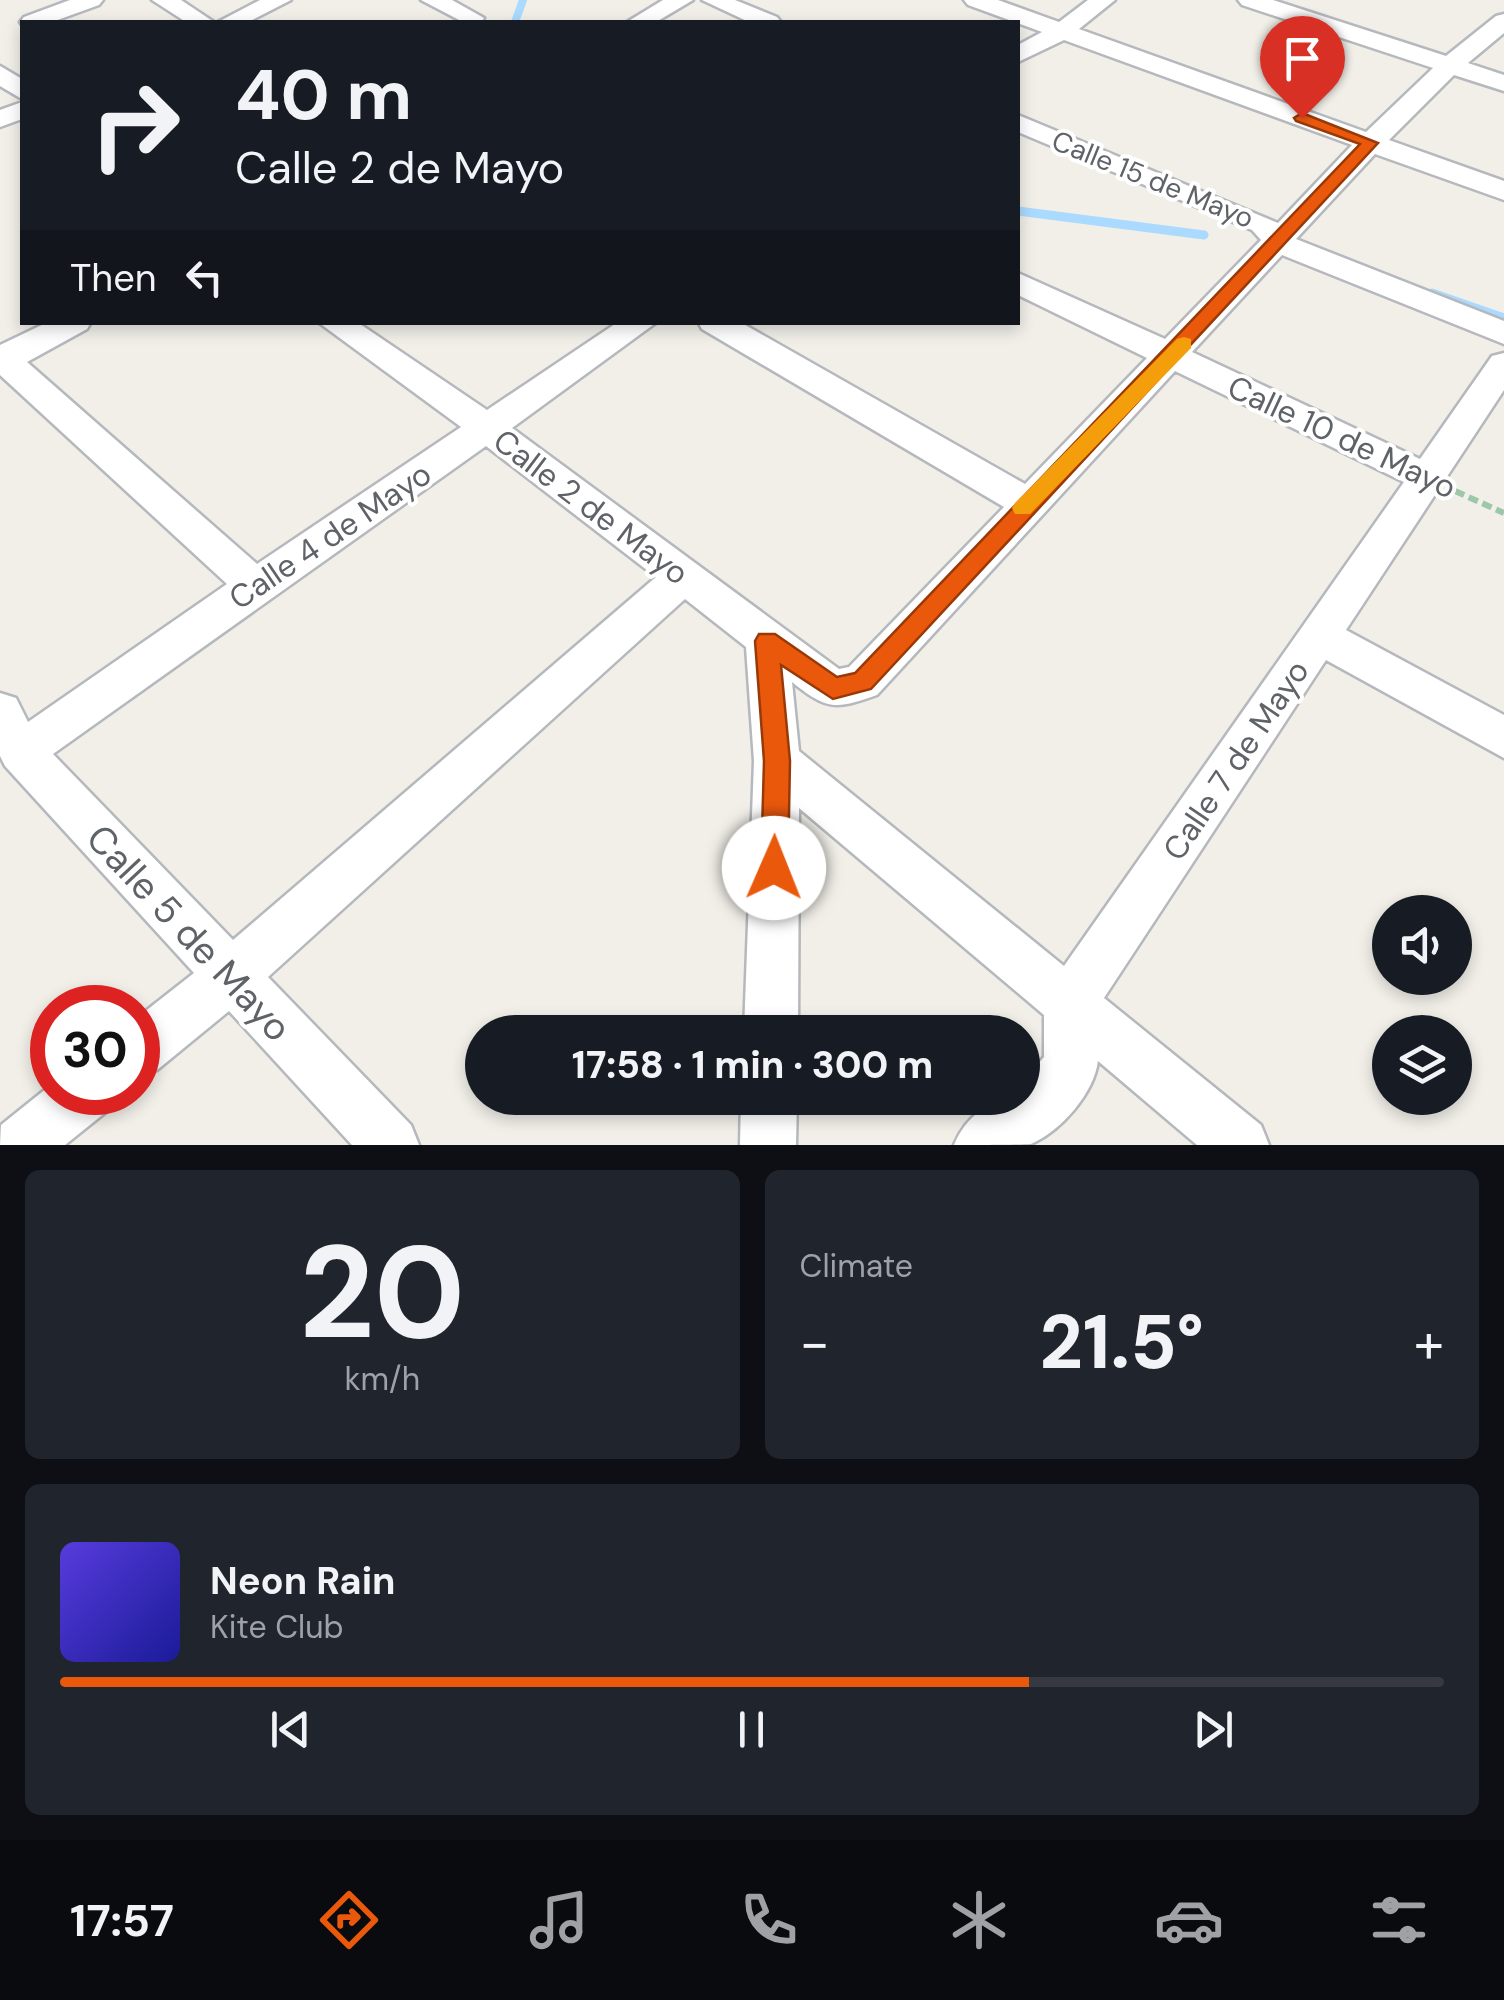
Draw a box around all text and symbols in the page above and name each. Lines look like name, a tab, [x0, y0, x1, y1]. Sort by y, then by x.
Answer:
pin	[1260, 16, 1345, 119]
icon: arrive	[1275, 31, 1330, 86]
text: 40 m	[235, 50, 412, 141]
icon: right	[70, 60, 200, 190]
street label: Calle 15 de Mayo	[1046, 122, 1259, 237]
text: Calle 2 de Mayo	[235, 138, 564, 197]
icon: left	[177, 250, 232, 305]
text: Then	[70, 253, 157, 303]
street label: Calle 10 de Mayo	[1221, 366, 1463, 508]
street label: Calle 2 de Mayo	[485, 420, 697, 594]
street label: Calle 4 de Mayo	[221, 453, 439, 619]
street label: Calle 7 de Mayo	[1154, 652, 1318, 868]
street label: Calle 5 de Mayo	[75, 814, 303, 1052]
position arrow	[722, 816, 826, 920]
map controls	[1372, 895, 1472, 1115]
button: sound	[1372, 895, 1472, 995]
speed limit sign: 30	[30, 985, 160, 1115]
button: layers	[1372, 1015, 1472, 1115]
text: 17:58 · 1 min · 300 m	[572, 1040, 933, 1090]
text: 20	[299, 1208, 465, 1377]
text: Climate	[800, 1245, 913, 1287]
text: 21.5°	[1040, 1294, 1204, 1391]
text: −	[800, 1307, 830, 1379]
text: +	[1414, 1307, 1444, 1379]
text: km/h	[344, 1358, 420, 1400]
text: Neon Rain	[210, 1556, 395, 1606]
text: Kite Club	[210, 1606, 344, 1648]
icon: previous	[263, 1702, 318, 1757]
icon: pause	[724, 1702, 779, 1757]
icon: next	[1186, 1702, 1241, 1757]
icon: directions	[314, 1885, 384, 1955]
icon: music	[524, 1885, 594, 1955]
icon: phone	[734, 1885, 804, 1955]
icon: climate	[944, 1885, 1014, 1955]
icon: car	[1154, 1885, 1224, 1955]
icon: filters	[1364, 1885, 1434, 1955]
text: 17:57	[70, 1891, 174, 1950]

